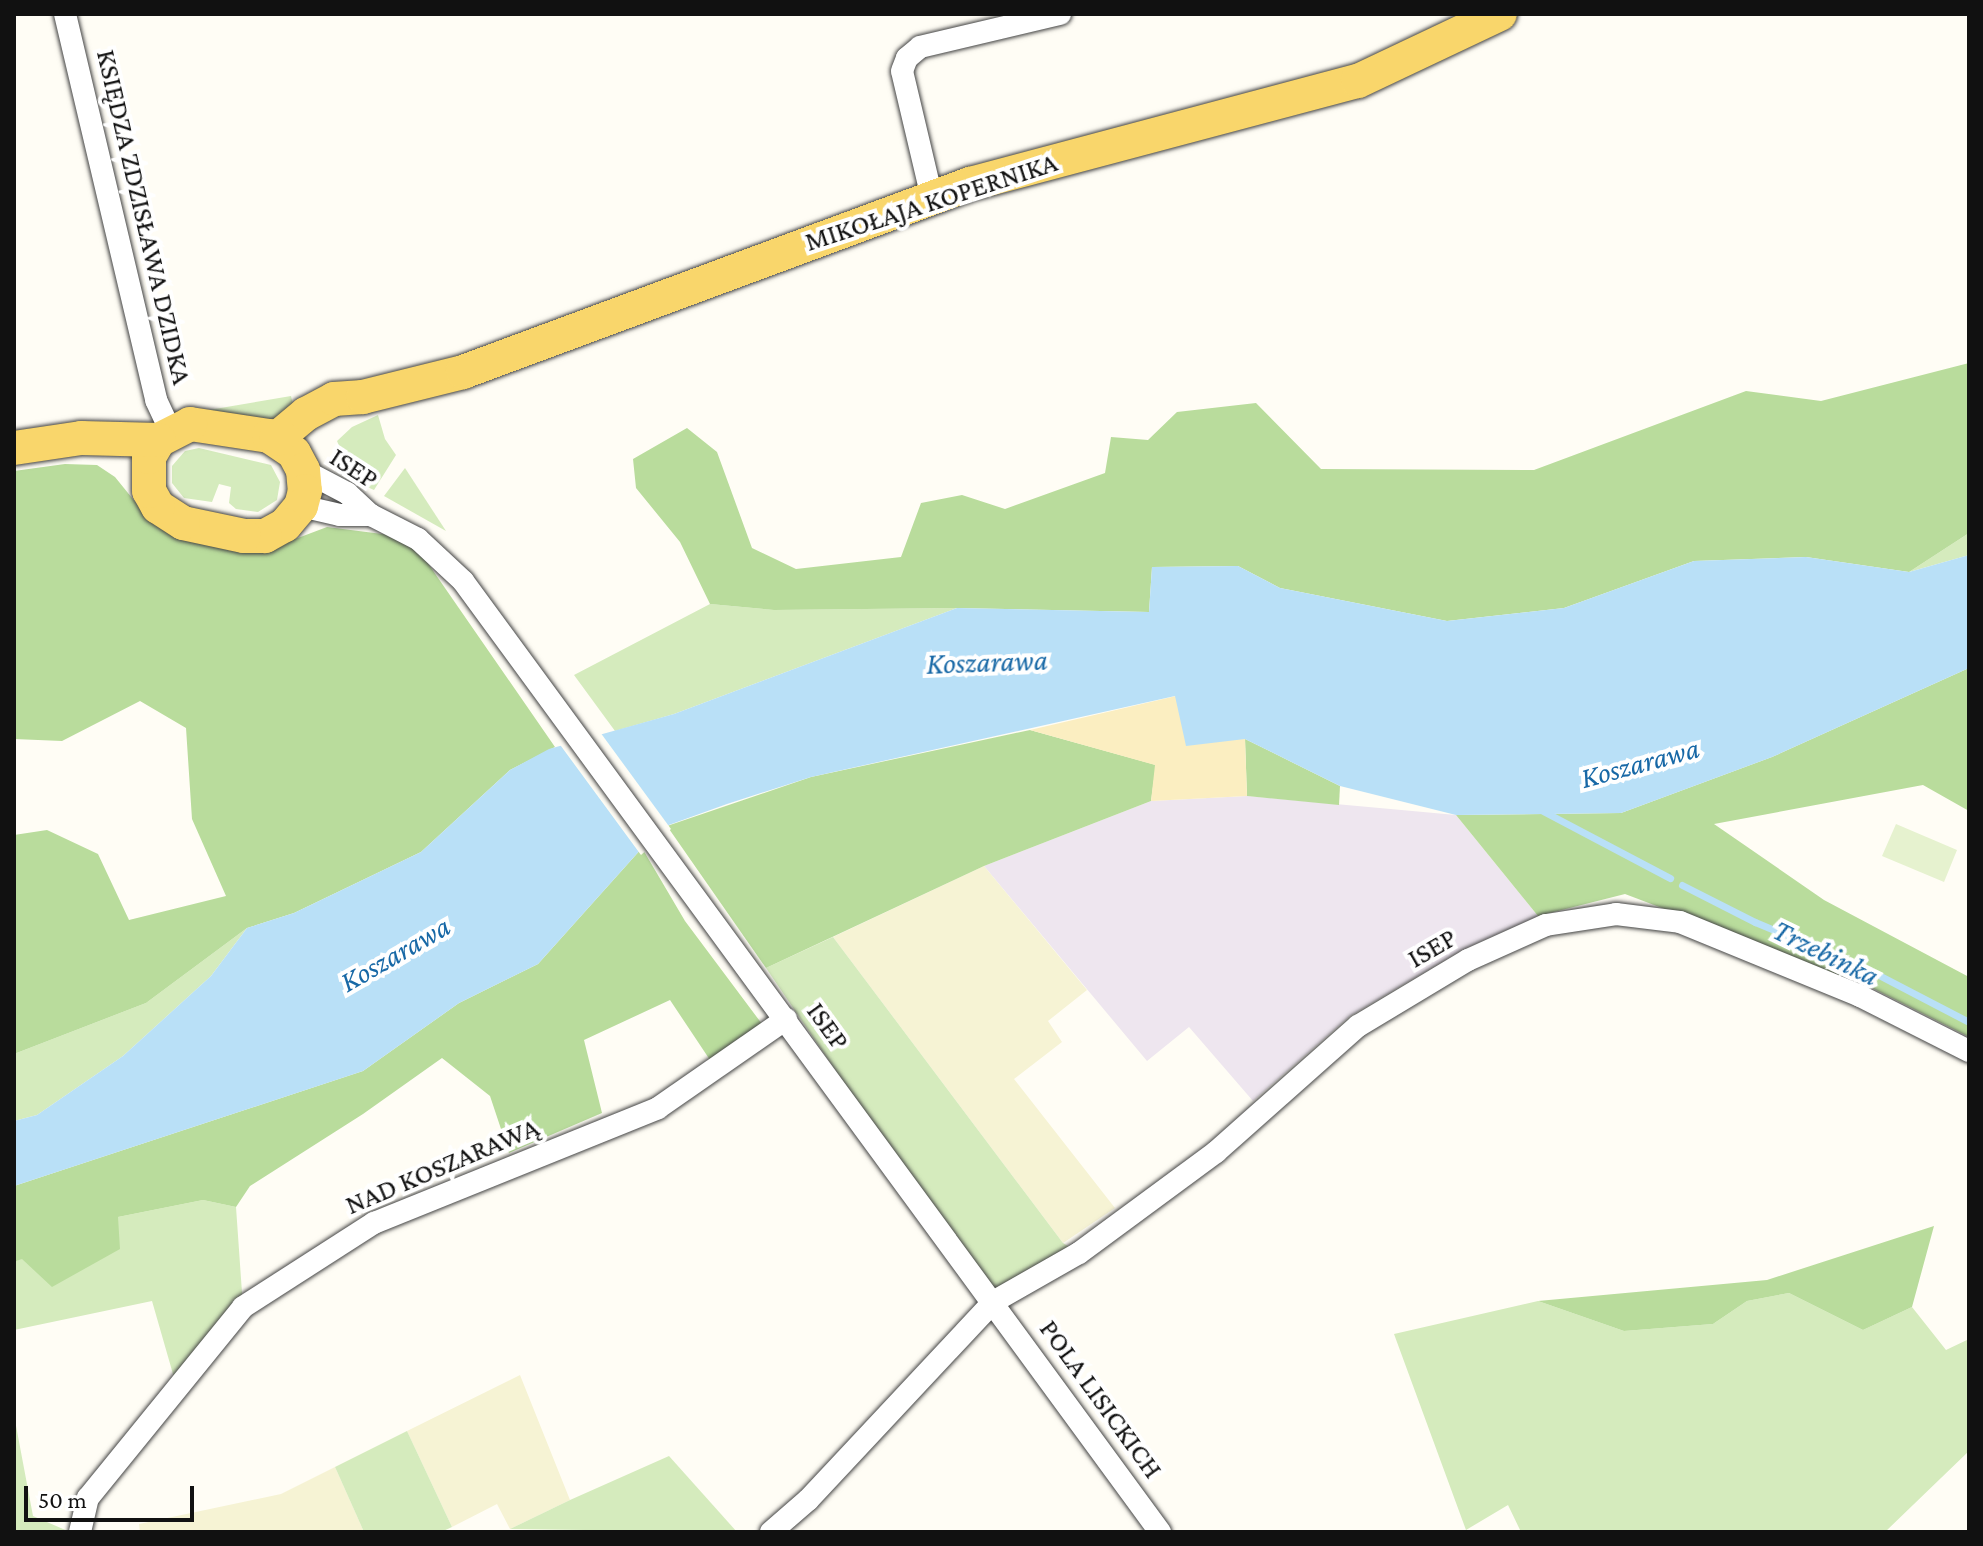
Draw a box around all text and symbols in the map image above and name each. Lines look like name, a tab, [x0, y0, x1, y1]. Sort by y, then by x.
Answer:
street label: KSIĘDZA ZDZISŁAWA DZIDKA	[89, 46, 199, 388]
street label: MIKOŁAJA KOPERNIKA	[801, 145, 1061, 259]
street label: ISEP	[324, 440, 384, 496]
water label: Koszarawa	[926, 642, 1048, 682]
water label: Koszarawa	[1577, 730, 1703, 796]
water label: Koszarawa	[333, 908, 457, 1000]
water label: Trzebinka	[1767, 912, 1885, 994]
street label: ISEP	[1402, 921, 1462, 975]
street label: ISEP	[799, 996, 857, 1056]
street label: NAD KOSZARAWĄ	[340, 1110, 544, 1222]
street label: POLA LISICKICH	[1032, 1313, 1170, 1485]
scale bar	[28, 1470, 198, 1520]
text: 50 m	[38, 1486, 87, 1513]

